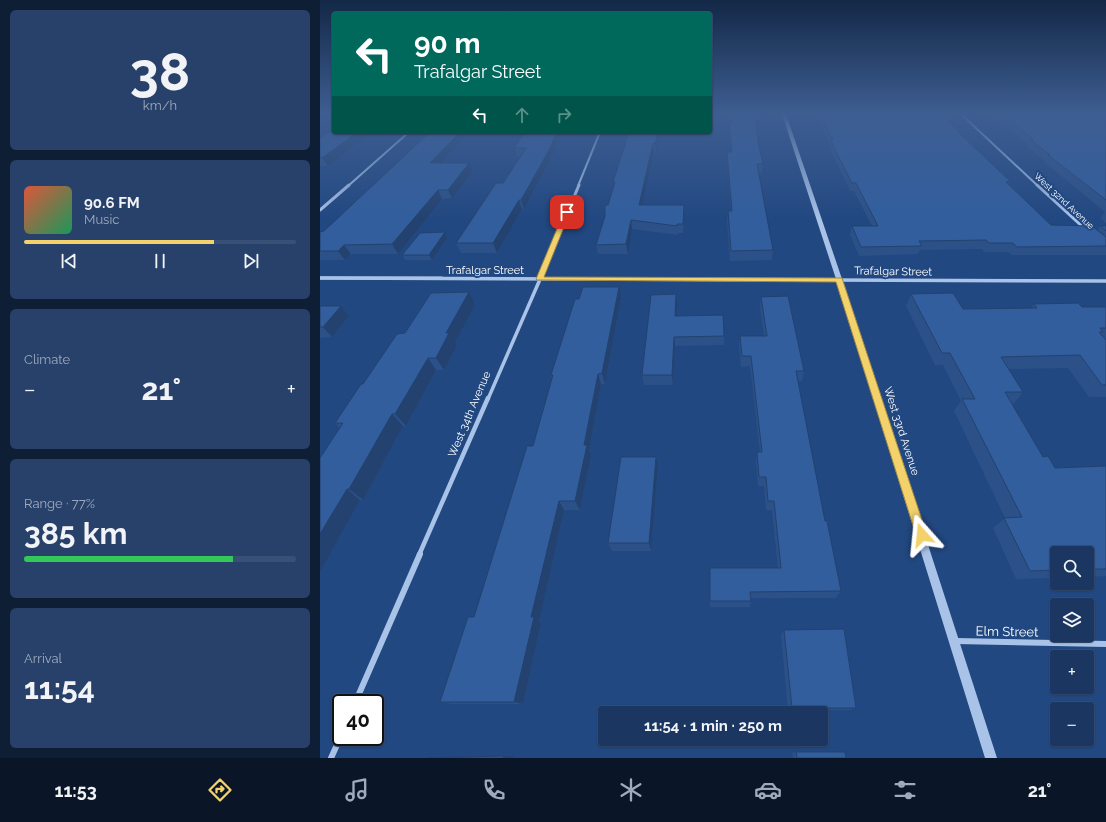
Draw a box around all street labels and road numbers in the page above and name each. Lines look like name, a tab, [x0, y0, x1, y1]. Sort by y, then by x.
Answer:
street label: West 32nd Avenue	[1032, 171, 1096, 232]
street label: Trafalgar Street	[446, 264, 524, 277]
street label: Trafalgar Street	[854, 264, 932, 279]
street label: West 34th Avenue	[445, 369, 494, 459]
street label: West 33rd Avenue	[881, 385, 922, 478]
street label: Elm Street	[975, 623, 1039, 640]

